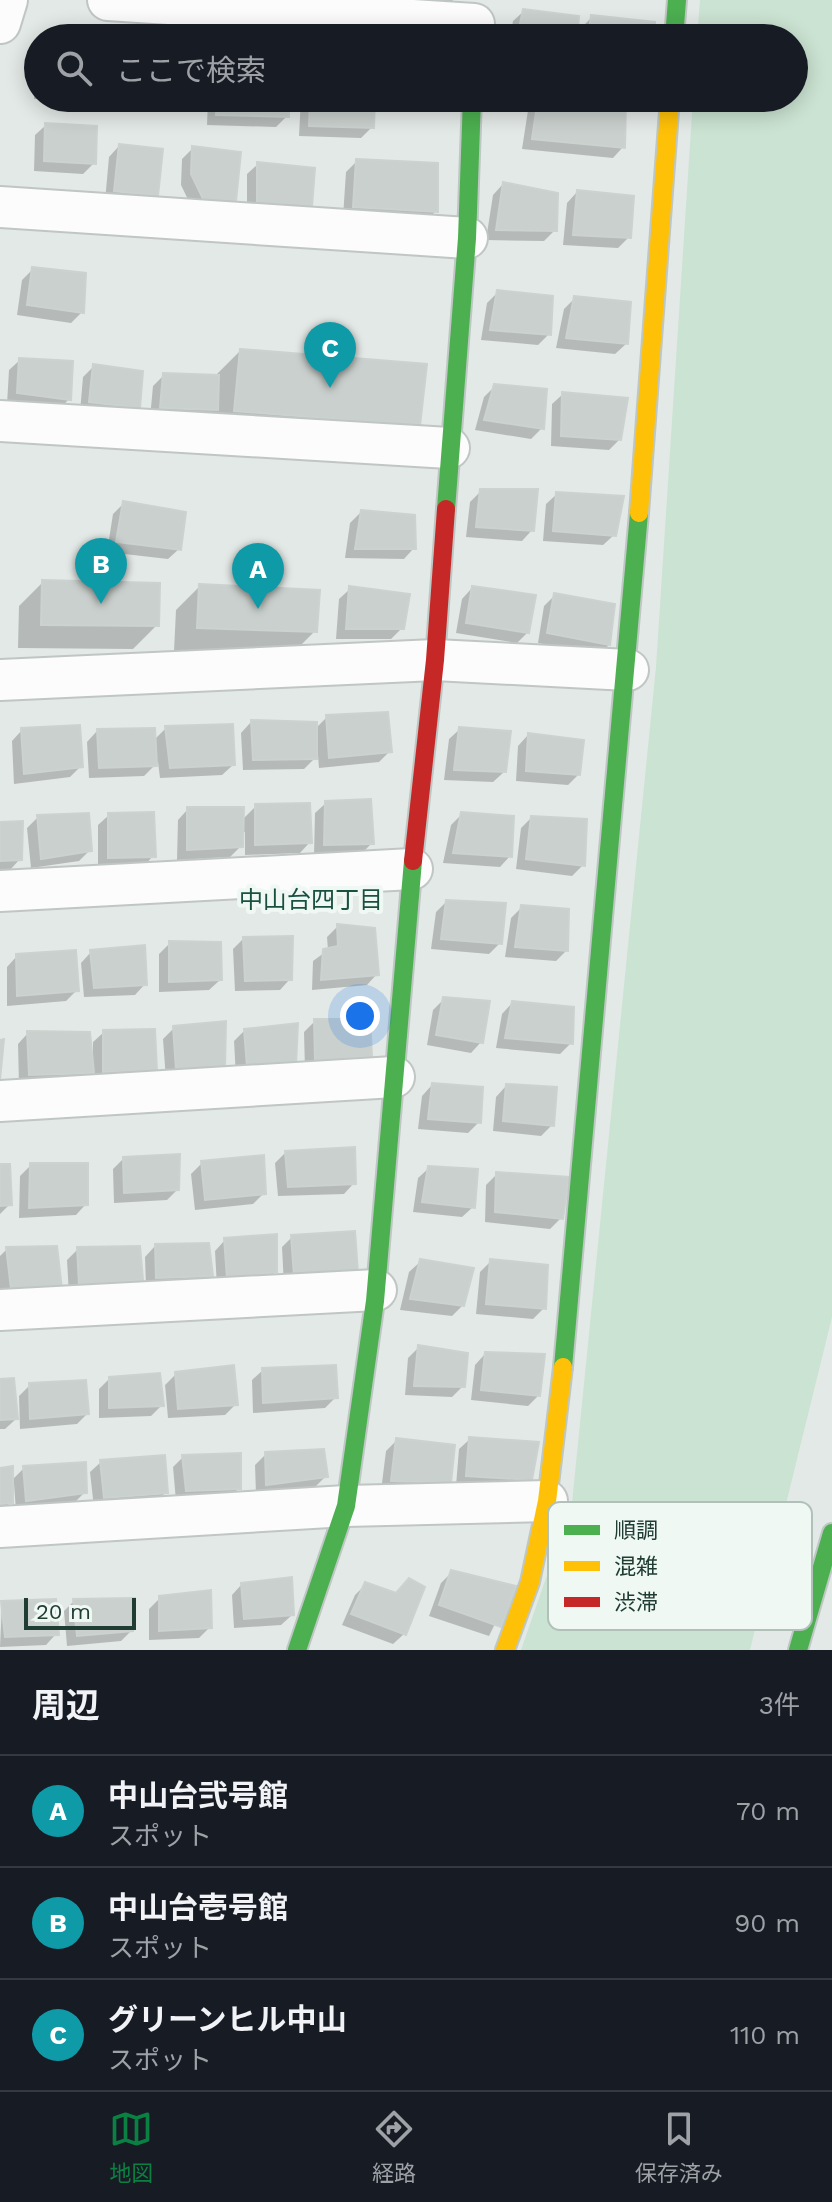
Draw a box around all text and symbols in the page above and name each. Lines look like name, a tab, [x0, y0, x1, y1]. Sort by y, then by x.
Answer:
search box	[24, 24, 808, 112]
icon: search	[52, 46, 96, 90]
text: ここで検索	[116, 53, 266, 88]
pin: C	[304, 322, 356, 388]
pin: B	[75, 538, 127, 604]
pin: A	[232, 543, 284, 609]
district label: 中山台四丁目	[239, 886, 383, 914]
your location	[340, 996, 380, 1036]
legend	[548, 1502, 812, 1630]
text: 順調	[614, 1518, 658, 1543]
text: 混雑	[614, 1554, 658, 1579]
text: 渋滞	[614, 1590, 658, 1615]
scale bar	[24, 1594, 136, 1630]
text: 20 m	[36, 1599, 91, 1624]
text: 周辺	[32, 1685, 100, 1725]
text: 3件	[759, 1690, 800, 1720]
text: 中山台弐号館	[108, 1778, 288, 1813]
text: A	[49, 1796, 67, 1826]
text: 70 m	[736, 1796, 800, 1826]
text: スポット	[108, 1821, 212, 1851]
text: 中山台壱号館	[108, 1890, 288, 1925]
text: B	[49, 1908, 67, 1938]
text: 90 m	[734, 1908, 800, 1938]
text: スポット	[108, 1933, 212, 1963]
text: グリーンヒル中山	[108, 2002, 347, 2037]
text: C	[49, 2020, 67, 2050]
text: 110 m	[730, 2020, 800, 2050]
text: スポット	[108, 2045, 212, 2075]
tab: 地図	[109, 2107, 153, 2187]
tab: 経路	[372, 2107, 416, 2187]
tab: 保存済み	[635, 2107, 723, 2187]

